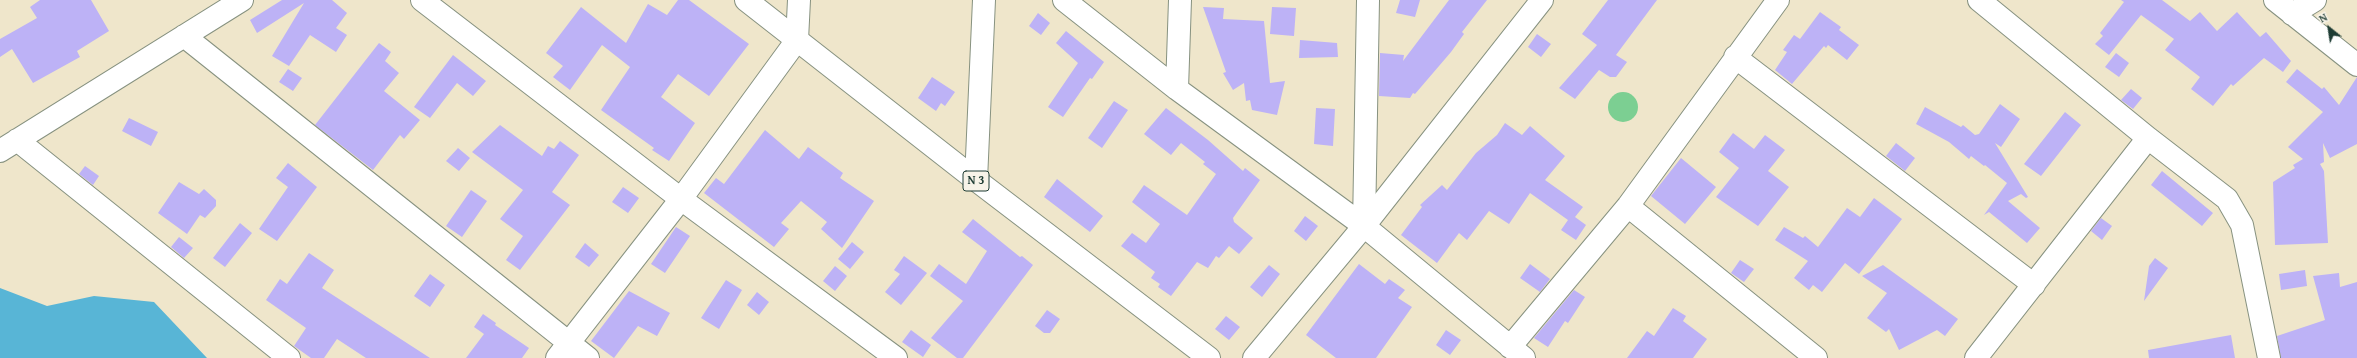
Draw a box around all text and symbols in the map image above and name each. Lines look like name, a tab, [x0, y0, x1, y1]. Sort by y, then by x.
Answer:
north arrow	[2309, 8, 2349, 48]
text: N	[2316, 9, 2330, 26]
road number: N 3	[963, 171, 989, 191]

